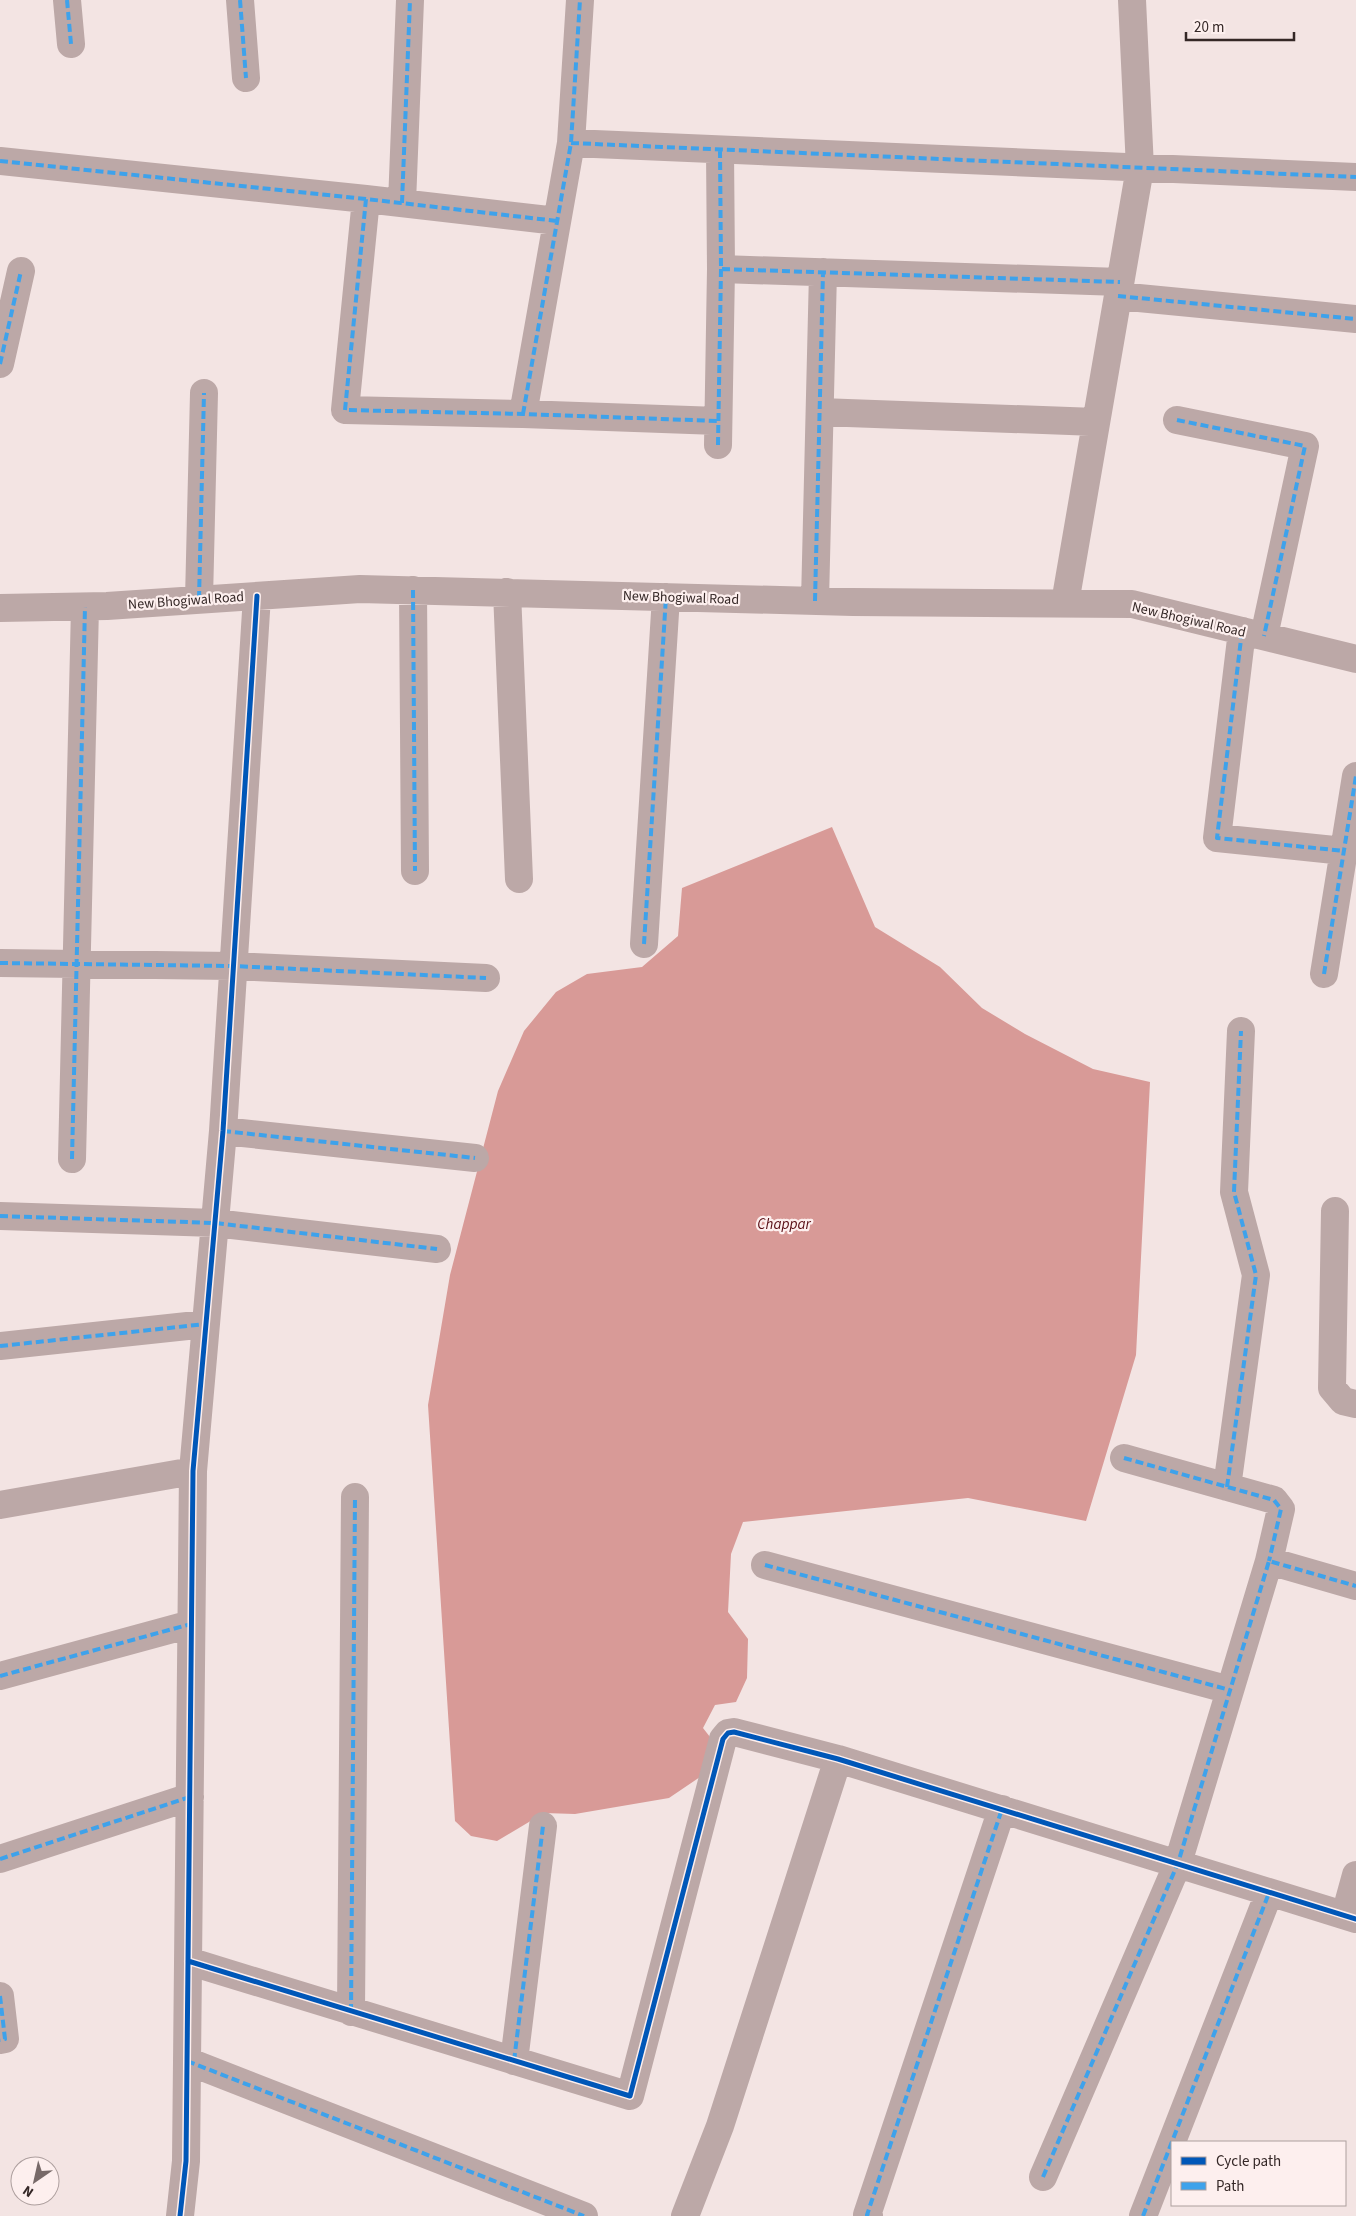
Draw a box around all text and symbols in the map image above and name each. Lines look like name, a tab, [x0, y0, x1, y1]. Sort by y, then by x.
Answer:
scale bar	[1186, 10, 1294, 42]
text: 20 m	[1194, 17, 1224, 38]
street label: New Bhogiwal Road	[623, 586, 739, 610]
street label: New Bhogiwal Road	[127, 587, 245, 615]
street label: New Bhogiwal Road	[1130, 597, 1248, 643]
water label: Chappar	[757, 1214, 812, 1235]
legend	[1171, 2141, 1346, 2206]
text: Cycle path	[1216, 2151, 1281, 2172]
north arrow	[10, 2156, 60, 2206]
text: Path	[1216, 2176, 1244, 2197]
text: N	[19, 2180, 38, 2202]

